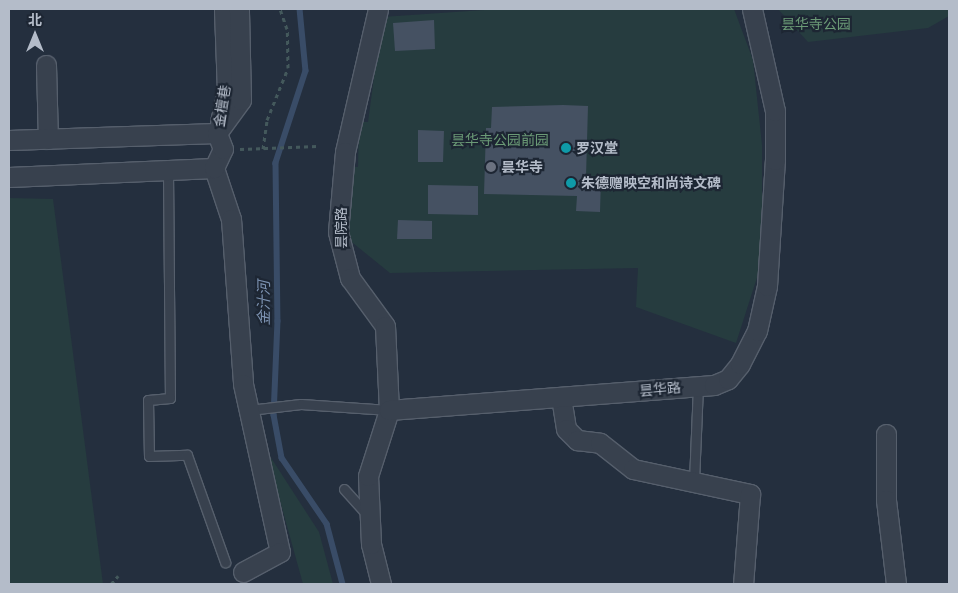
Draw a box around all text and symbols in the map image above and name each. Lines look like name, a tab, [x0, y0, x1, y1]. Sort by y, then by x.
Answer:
north arrow	[10, 10, 60, 60]
text: 北	[28, 12, 42, 28]
park label: 昙华寺公园	[781, 16, 851, 32]
street label: 金檀巷	[210, 84, 234, 128]
park label: 昙华寺公园前园	[451, 132, 549, 148]
place label: 罗汉堂	[576, 140, 618, 156]
marker: 罗汉堂	[560, 142, 572, 154]
place label: 昙华寺	[501, 159, 543, 175]
marker: 昙华寺	[485, 161, 497, 173]
place label: 朱德赠映空和尚诗文碑	[581, 175, 721, 191]
marker: 朱德赠映空和尚诗文碑	[565, 177, 577, 189]
street label: 昙院路	[333, 207, 349, 249]
water label: 金汁河	[256, 281, 274, 325]
street label: 昙华路	[638, 379, 682, 399]

